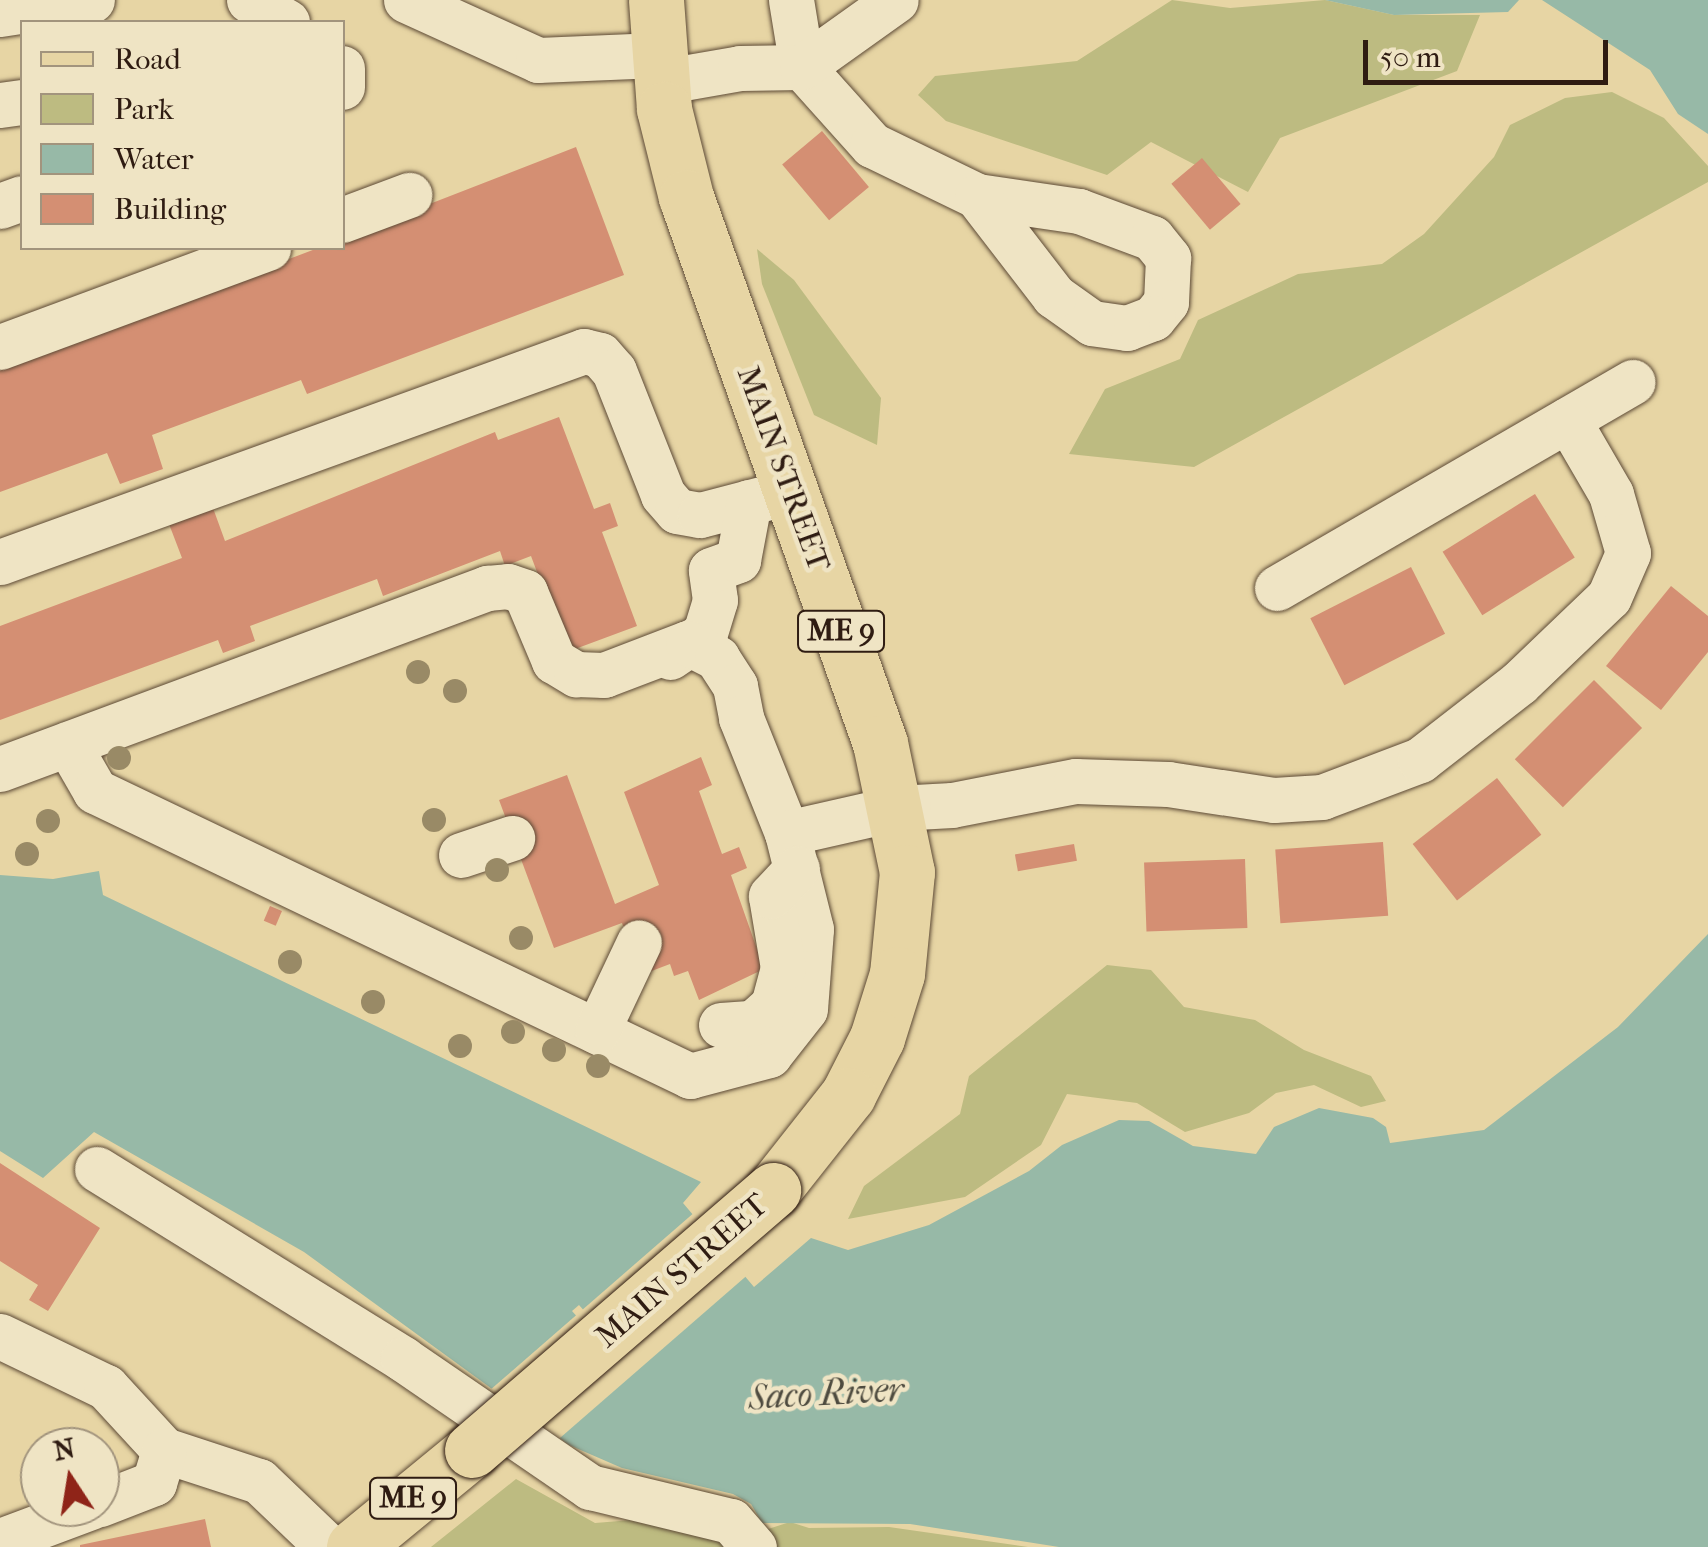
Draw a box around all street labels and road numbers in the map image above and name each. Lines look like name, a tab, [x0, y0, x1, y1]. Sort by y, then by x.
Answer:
street label: MAIN STREET	[728, 361, 838, 577]
road number: ME 9	[796, 606, 886, 656]
street label: MAIN STREET	[588, 1186, 776, 1356]
road number: ME 9	[368, 1473, 458, 1523]

